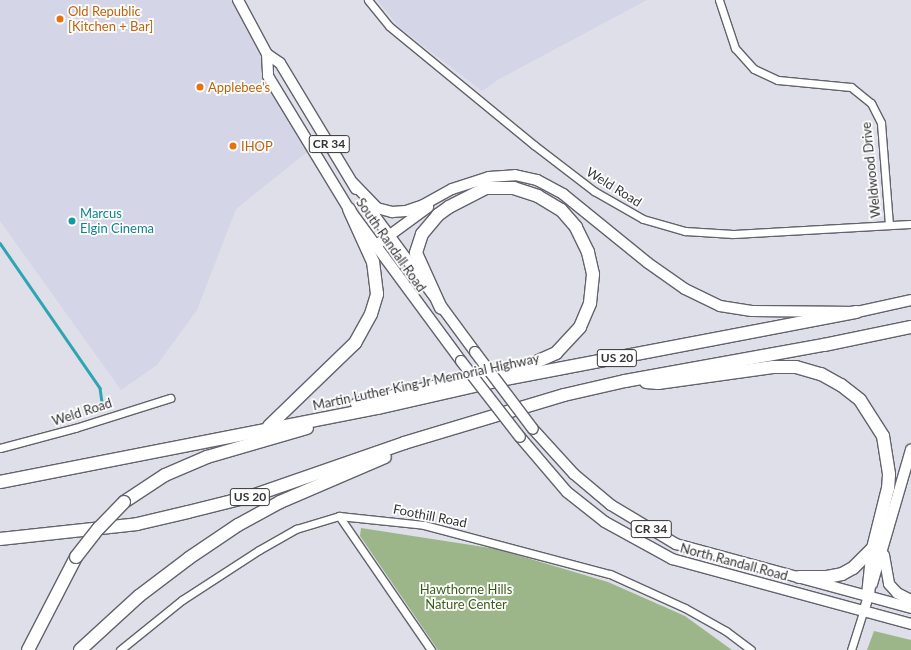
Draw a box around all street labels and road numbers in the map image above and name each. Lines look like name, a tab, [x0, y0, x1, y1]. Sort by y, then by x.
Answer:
street label: Weldwood Drive	[858, 121, 884, 219]
road number: CR 34	[308, 134, 350, 154]
street label: Weld Road	[584, 164, 644, 210]
street label: South Randall Road	[353, 195, 429, 295]
road number: US 20	[596, 348, 638, 368]
street label: Martin Luther King Jr Memorial Highway	[311, 350, 541, 414]
street label: Weld Road	[50, 395, 114, 429]
road number: US 20	[229, 487, 271, 507]
street label: Foothill Road	[392, 501, 468, 531]
road number: CR 34	[630, 519, 672, 539]
street label: North Randall Road	[678, 540, 790, 584]

